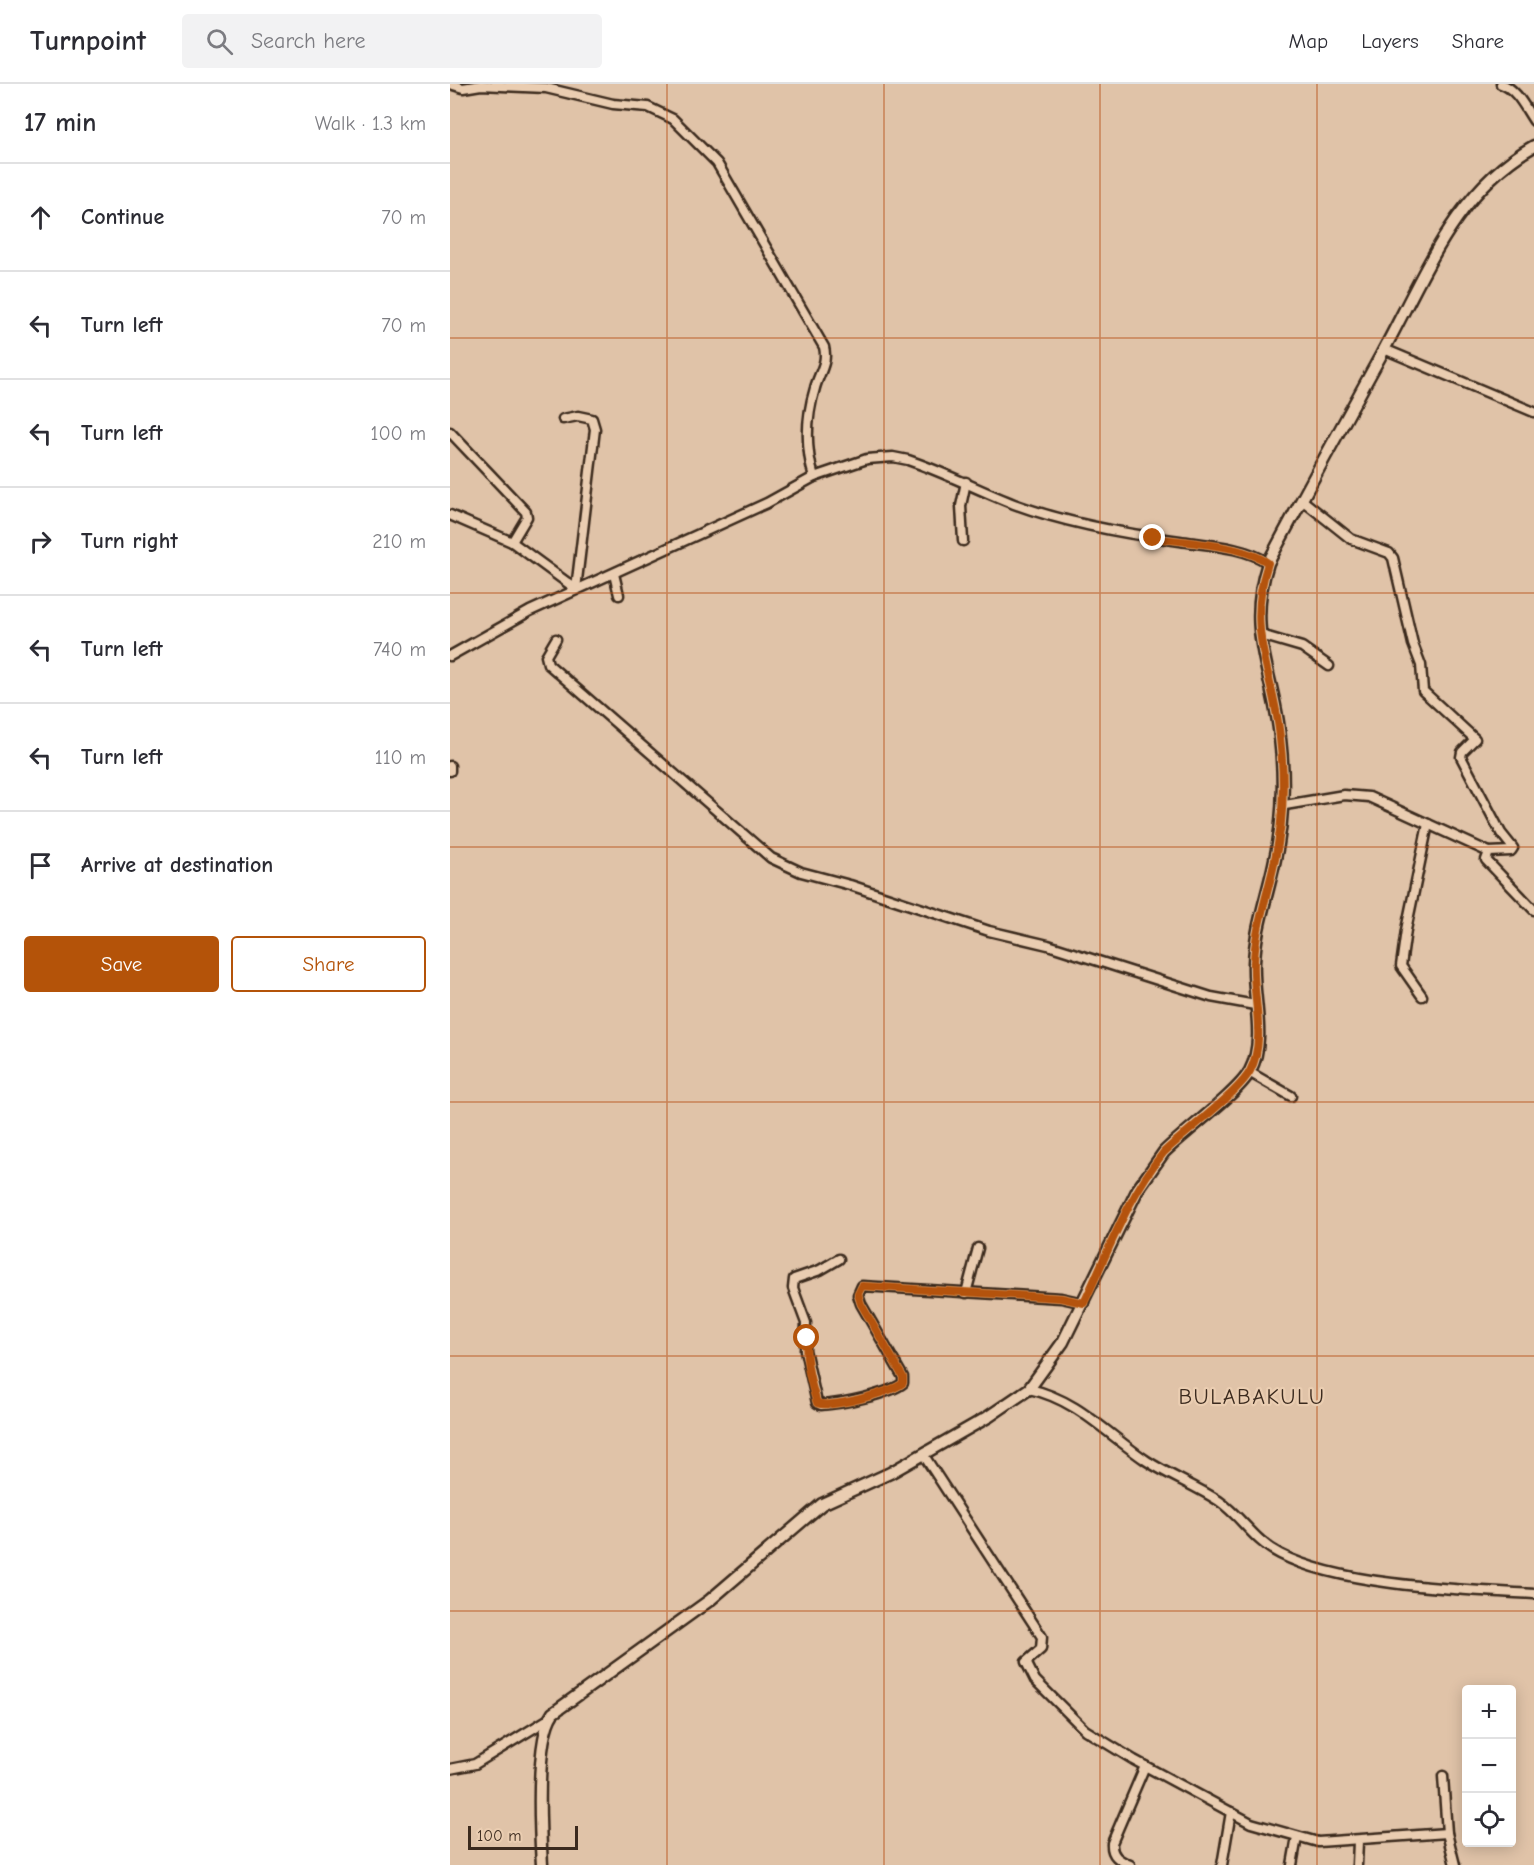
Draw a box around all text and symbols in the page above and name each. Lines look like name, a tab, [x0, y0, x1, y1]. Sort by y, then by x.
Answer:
search box	[182, 14, 602, 68]
text: Turnpoint	[30, 25, 146, 57]
icon: search	[203, 25, 236, 58]
text: Search here	[251, 28, 365, 54]
text: Map	[1289, 29, 1328, 53]
text: Layers	[1361, 29, 1419, 53]
text: Share	[1452, 29, 1504, 53]
text: 17 min	[24, 108, 96, 138]
text: Walk · 1.3 km	[315, 112, 426, 135]
icon: ahead	[24, 201, 57, 234]
text: Continue	[81, 204, 164, 230]
text: 70 m	[381, 206, 426, 229]
icon: left	[24, 309, 57, 342]
text: Turn left	[81, 312, 163, 338]
text: 70 m	[381, 314, 426, 337]
icon: left	[24, 417, 57, 450]
text: Turn left	[81, 420, 163, 446]
text: 100 m	[371, 422, 426, 445]
route end	[1139, 524, 1165, 550]
icon: right	[24, 525, 57, 558]
text: Turn right	[81, 528, 178, 554]
text: 210 m	[372, 530, 426, 553]
icon: left	[24, 633, 57, 666]
text: Turn left	[81, 636, 163, 662]
text: 740 m	[373, 638, 426, 661]
icon: left	[24, 741, 57, 774]
text: Turn left	[81, 744, 163, 770]
text: 110 m	[375, 746, 426, 769]
icon: arrive	[24, 849, 57, 882]
text: Arrive at destination	[81, 852, 273, 878]
button: Save	[24, 936, 219, 992]
button: Share	[231, 936, 426, 992]
route start	[793, 1324, 819, 1350]
district label: BULABAKULU	[1178, 1384, 1326, 1410]
map controls	[1462, 1685, 1516, 1847]
button: +	[1462, 1685, 1516, 1739]
button: −	[1462, 1739, 1516, 1793]
button: locate	[1462, 1793, 1516, 1847]
scale bar	[468, 1823, 578, 1850]
text: 100 m	[477, 1827, 521, 1845]

